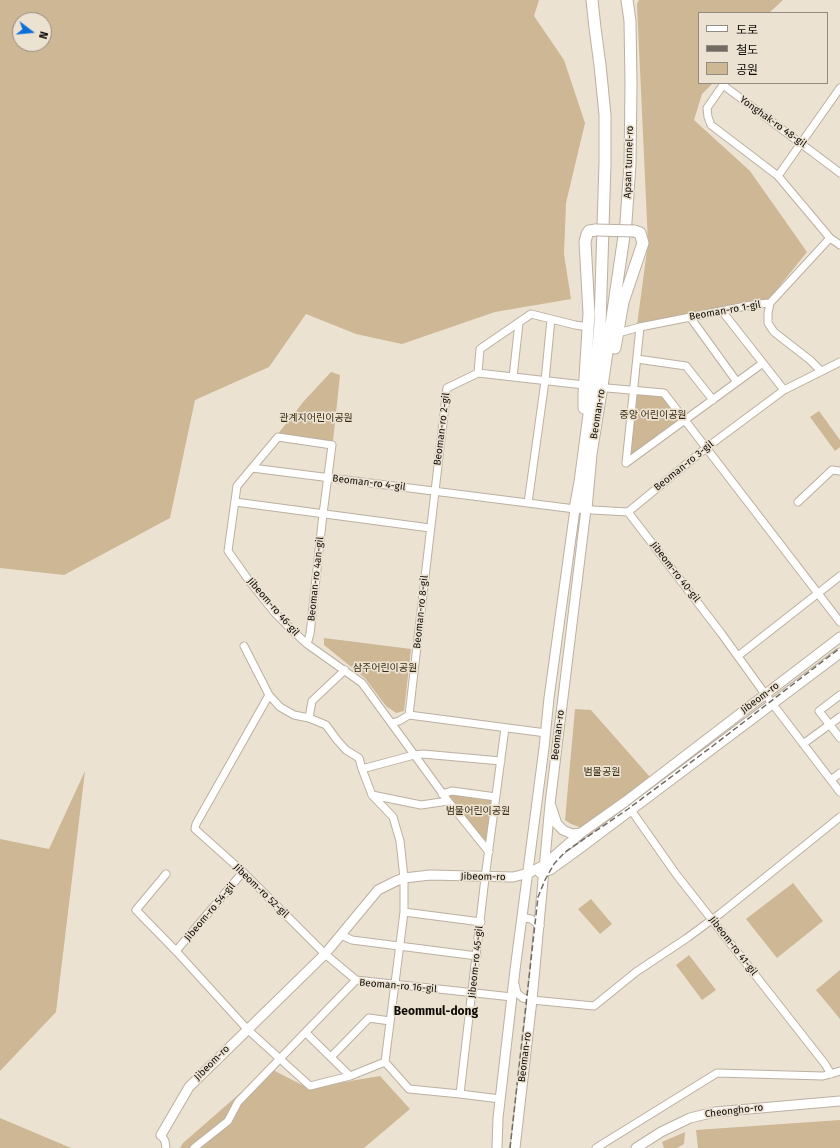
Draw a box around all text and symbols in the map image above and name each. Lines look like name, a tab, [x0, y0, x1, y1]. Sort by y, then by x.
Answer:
north arrow	[12, 12, 52, 52]
legend	[698, 12, 828, 84]
text: 도로	[736, 23, 758, 37]
text: N	[36, 30, 50, 40]
text: 철도	[736, 43, 758, 57]
text: 공원	[736, 63, 758, 77]
street label: Yonghak-ro 48-gil	[737, 94, 809, 150]
street label: Apsan tunnel-ro	[622, 125, 636, 199]
street label: Beoman-ro 1-gil	[688, 299, 762, 323]
street label: Beoman-ro	[588, 388, 608, 440]
street label: Beoman-ro 2-gil	[432, 392, 452, 466]
park label: 중앙 어린이공원	[619, 409, 687, 421]
park label: 관계지어린이공원	[279, 412, 353, 424]
street label: Beoman-ro 3-gil	[652, 438, 716, 494]
street label: Beoman-ro 4-gil	[332, 473, 406, 493]
street label: Beoman-ro 4an-gil	[306, 536, 326, 622]
street label: Jibeom-ro 40-gil	[648, 539, 702, 605]
street label: Jibeom-ro 46-gil	[244, 575, 302, 639]
street label: Beoman-ro 8-gil	[411, 575, 431, 649]
park label: 삼주어린이공원	[353, 662, 417, 674]
street label: Jibeom-ro	[738, 680, 782, 716]
street label: Beoman-ro	[549, 709, 567, 761]
park label: 범물공원	[584, 766, 620, 778]
park label: 범물어린이공원	[446, 805, 510, 817]
street label: Jibeom-ro 52-gil	[231, 861, 291, 921]
street label: Jibeom-ro	[460, 871, 506, 883]
street label: Jibeom-ro 54-gil	[182, 880, 238, 944]
street label: Jibeom-ro 41-gil	[706, 914, 760, 978]
street label: Jibeom-ro 45-gil	[466, 925, 486, 999]
street label: Beoman-ro 16-gil	[359, 977, 437, 995]
district label: Beommul-dong	[394, 1005, 478, 1019]
street label: Beoman-ro	[516, 1031, 534, 1083]
street label: Jibeom-ro	[192, 1043, 232, 1083]
street label: Cheongho-ro	[704, 1101, 764, 1121]

